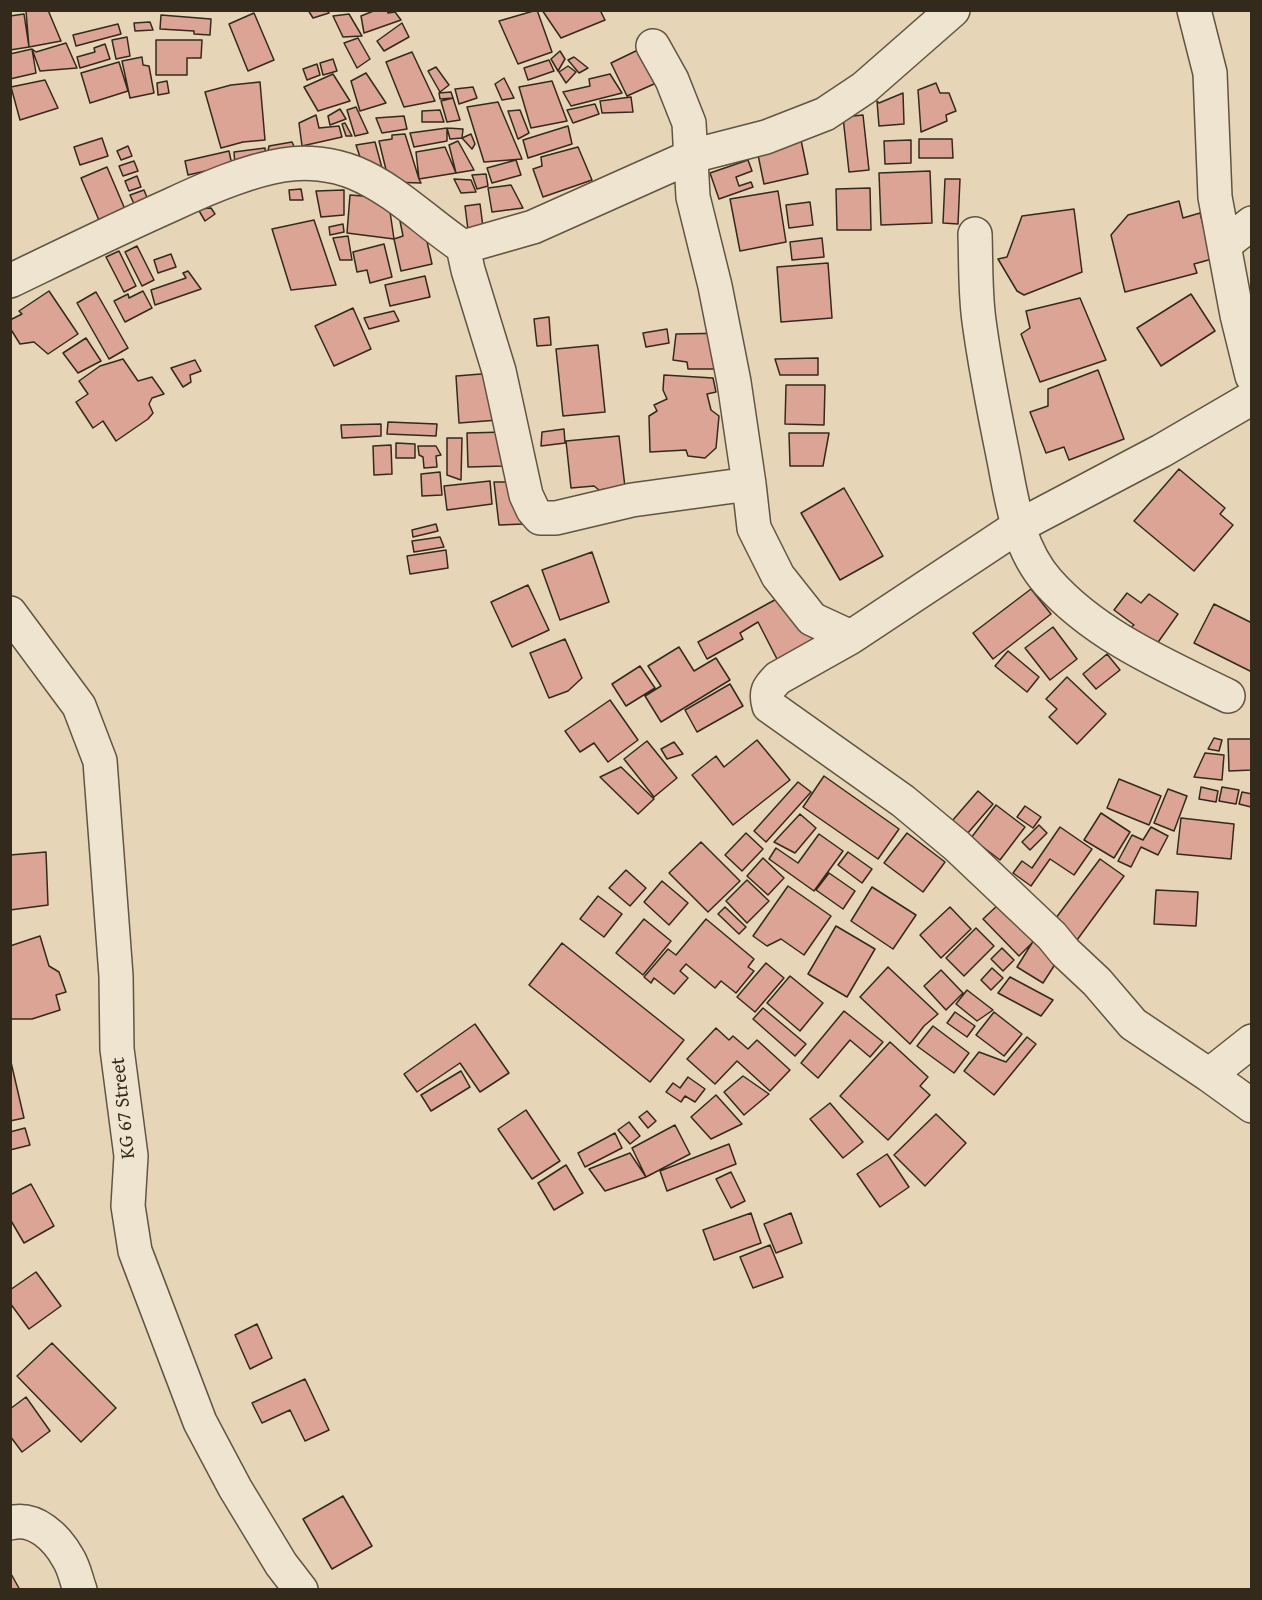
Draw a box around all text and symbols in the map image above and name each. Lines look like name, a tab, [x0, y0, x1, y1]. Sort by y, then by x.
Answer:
street label: KG 67 Street	[107, 1056, 141, 1160]

